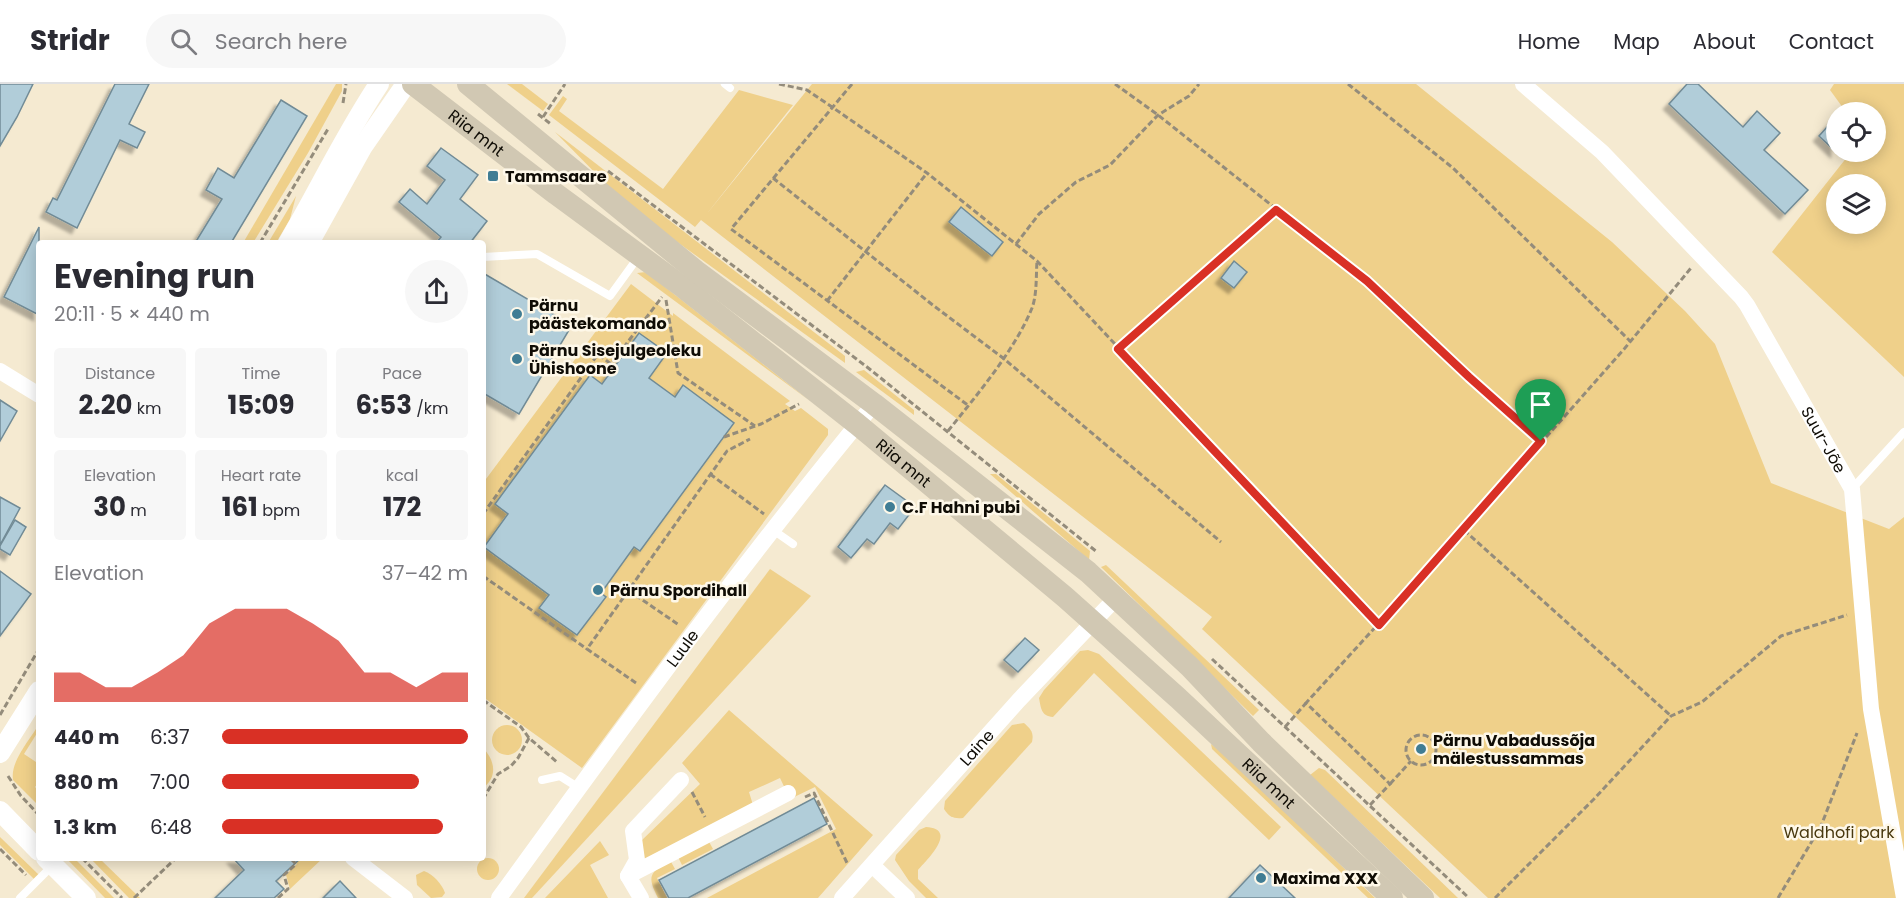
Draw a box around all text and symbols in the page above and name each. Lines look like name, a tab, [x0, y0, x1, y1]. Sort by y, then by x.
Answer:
search box	[146, 14, 566, 68]
text: Stridr	[30, 21, 110, 60]
icon: search	[167, 25, 200, 58]
text: Search here	[215, 26, 347, 57]
text: Home	[1518, 27, 1580, 56]
text: Map	[1613, 27, 1660, 56]
text: About	[1693, 27, 1756, 56]
text: Contact	[1789, 27, 1874, 56]
map controls	[1826, 102, 1886, 234]
button: locate	[1826, 102, 1886, 162]
street label: Riia mnt	[444, 104, 509, 162]
place label: Tammsaare	[505, 165, 607, 188]
marker: Tammsaare	[486, 169, 500, 183]
button: layers	[1826, 174, 1886, 234]
text: Evening run	[54, 253, 255, 300]
button: share	[405, 260, 468, 323]
place label: Pärnu päästekomando	[529, 294, 667, 335]
text: 20:11 · 5 × 440 m	[54, 300, 210, 328]
marker: Pärnu päästekomando	[510, 307, 524, 321]
place label: Pärnu Sisejulgeoleku Ühishoone	[529, 339, 701, 380]
marker: Pärnu Sisejulgeoleku Ühishoone	[510, 352, 524, 366]
text: Distance	[85, 362, 155, 385]
text: Time	[242, 362, 281, 385]
text: Pace	[382, 362, 422, 385]
pin	[1515, 379, 1566, 441]
text: 2.20	[79, 387, 132, 423]
text: 15:09	[227, 387, 295, 423]
text: 6:53	[355, 387, 412, 423]
icon: arrive	[1524, 388, 1557, 421]
text: km	[132, 397, 161, 420]
text: /km	[412, 397, 449, 420]
street label: Suur-Jõe	[1796, 402, 1852, 477]
street label: Riia mnt	[871, 433, 936, 493]
text: Elevation	[84, 464, 156, 487]
text: Heart rate	[221, 464, 301, 487]
text: kcal	[386, 464, 418, 487]
text: 30	[93, 489, 126, 525]
text: 161	[222, 489, 258, 525]
text: 172	[383, 489, 421, 525]
place label: C.F Hahni pubi	[902, 496, 1020, 519]
text: m	[126, 499, 147, 522]
text: bpm	[258, 499, 300, 522]
marker: C.F Hahni pubi	[883, 500, 897, 514]
text: Elevation	[54, 559, 144, 587]
text: 37–42 m	[382, 559, 468, 587]
place label: Pärnu Spordihall	[610, 579, 747, 602]
marker: Pärnu Spordihall	[591, 583, 605, 597]
street label: Luule	[661, 625, 704, 671]
text: 440 m	[54, 723, 120, 751]
text: 6:37	[150, 723, 190, 751]
street label: Laine	[954, 724, 999, 771]
place label: Pärnu Vabadussõja mälestussammas	[1433, 729, 1595, 770]
marker: Pärnu Vabadussõja mälestussammas	[1414, 742, 1428, 756]
street label: Riia mnt	[1237, 752, 1301, 814]
text: 880 m	[54, 768, 118, 796]
text: 7:00	[150, 768, 190, 796]
text: 1.3 km	[54, 813, 117, 841]
text: 6:48	[150, 813, 192, 841]
park label: Waldhofi park	[1784, 821, 1895, 844]
place label: Maxima XXX	[1273, 867, 1379, 890]
marker: Maxima XXX	[1254, 871, 1268, 885]

